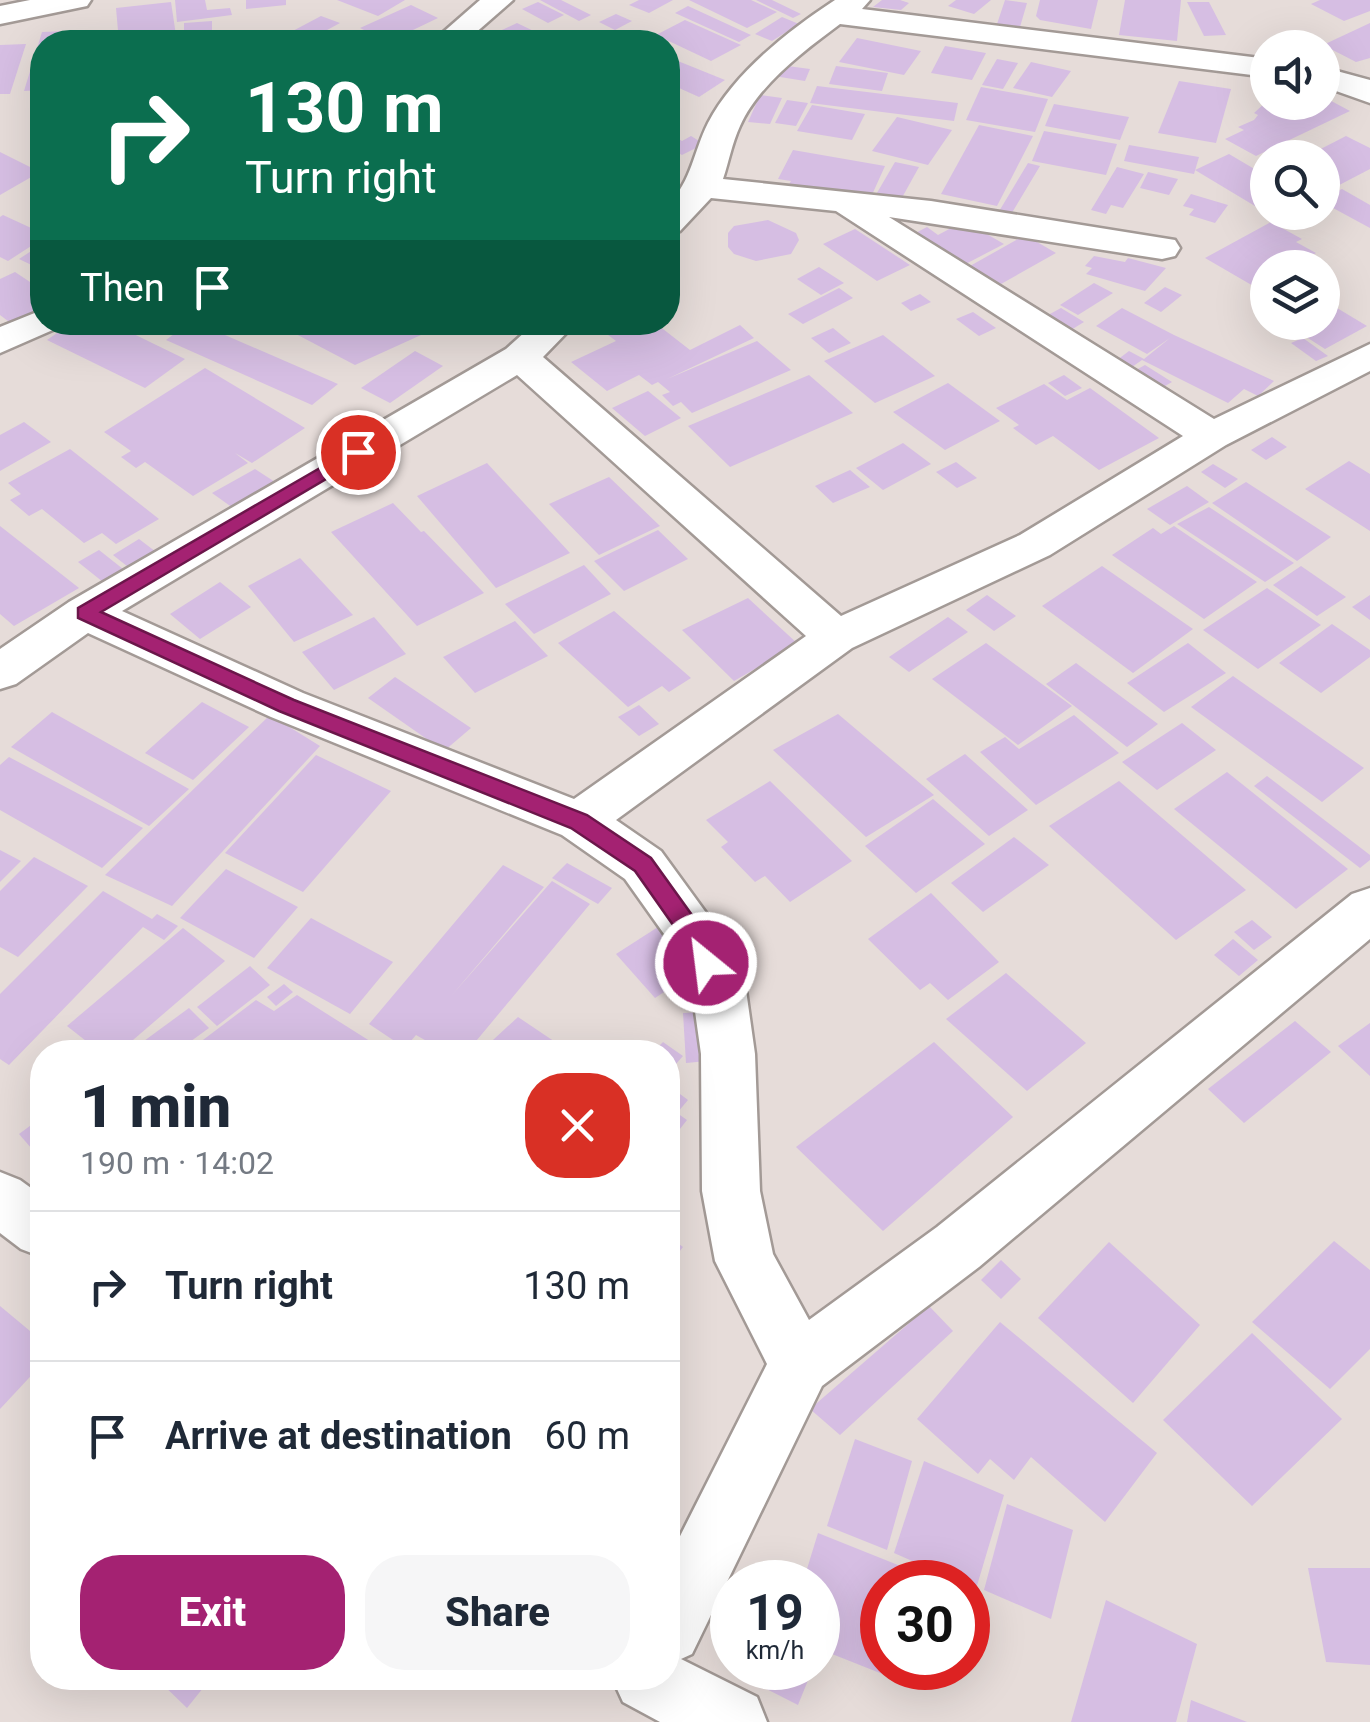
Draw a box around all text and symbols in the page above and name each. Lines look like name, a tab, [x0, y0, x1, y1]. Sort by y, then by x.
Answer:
map controls	[1250, 30, 1340, 340]
button: sound	[1250, 30, 1340, 120]
text: 130 m	[245, 67, 444, 149]
icon: right	[80, 70, 210, 200]
button: search	[1250, 140, 1340, 230]
text: Turn right	[245, 151, 437, 204]
button: layers	[1250, 250, 1340, 340]
icon: arrive	[185, 260, 240, 315]
text: Then	[80, 266, 165, 310]
pin	[316, 410, 401, 495]
icon: arrive	[331, 425, 386, 480]
position arrow	[654, 911, 758, 1015]
text: 1 min	[80, 1071, 231, 1142]
button: close	[525, 1073, 630, 1178]
text: 190 m · 14:02	[80, 1144, 274, 1182]
icon: right	[80, 1259, 135, 1314]
text: Turn right	[165, 1264, 333, 1308]
text: 130 m	[523, 1264, 630, 1308]
icon: arrive	[80, 1409, 135, 1464]
text: Arrive at destination	[165, 1414, 512, 1458]
text: 60 m	[545, 1414, 630, 1458]
button: Exit	[80, 1555, 345, 1670]
button: Share	[365, 1555, 630, 1670]
speed limit sign: 30	[860, 1560, 990, 1690]
text: 19	[746, 1584, 804, 1642]
text: km/h	[746, 1636, 804, 1665]

